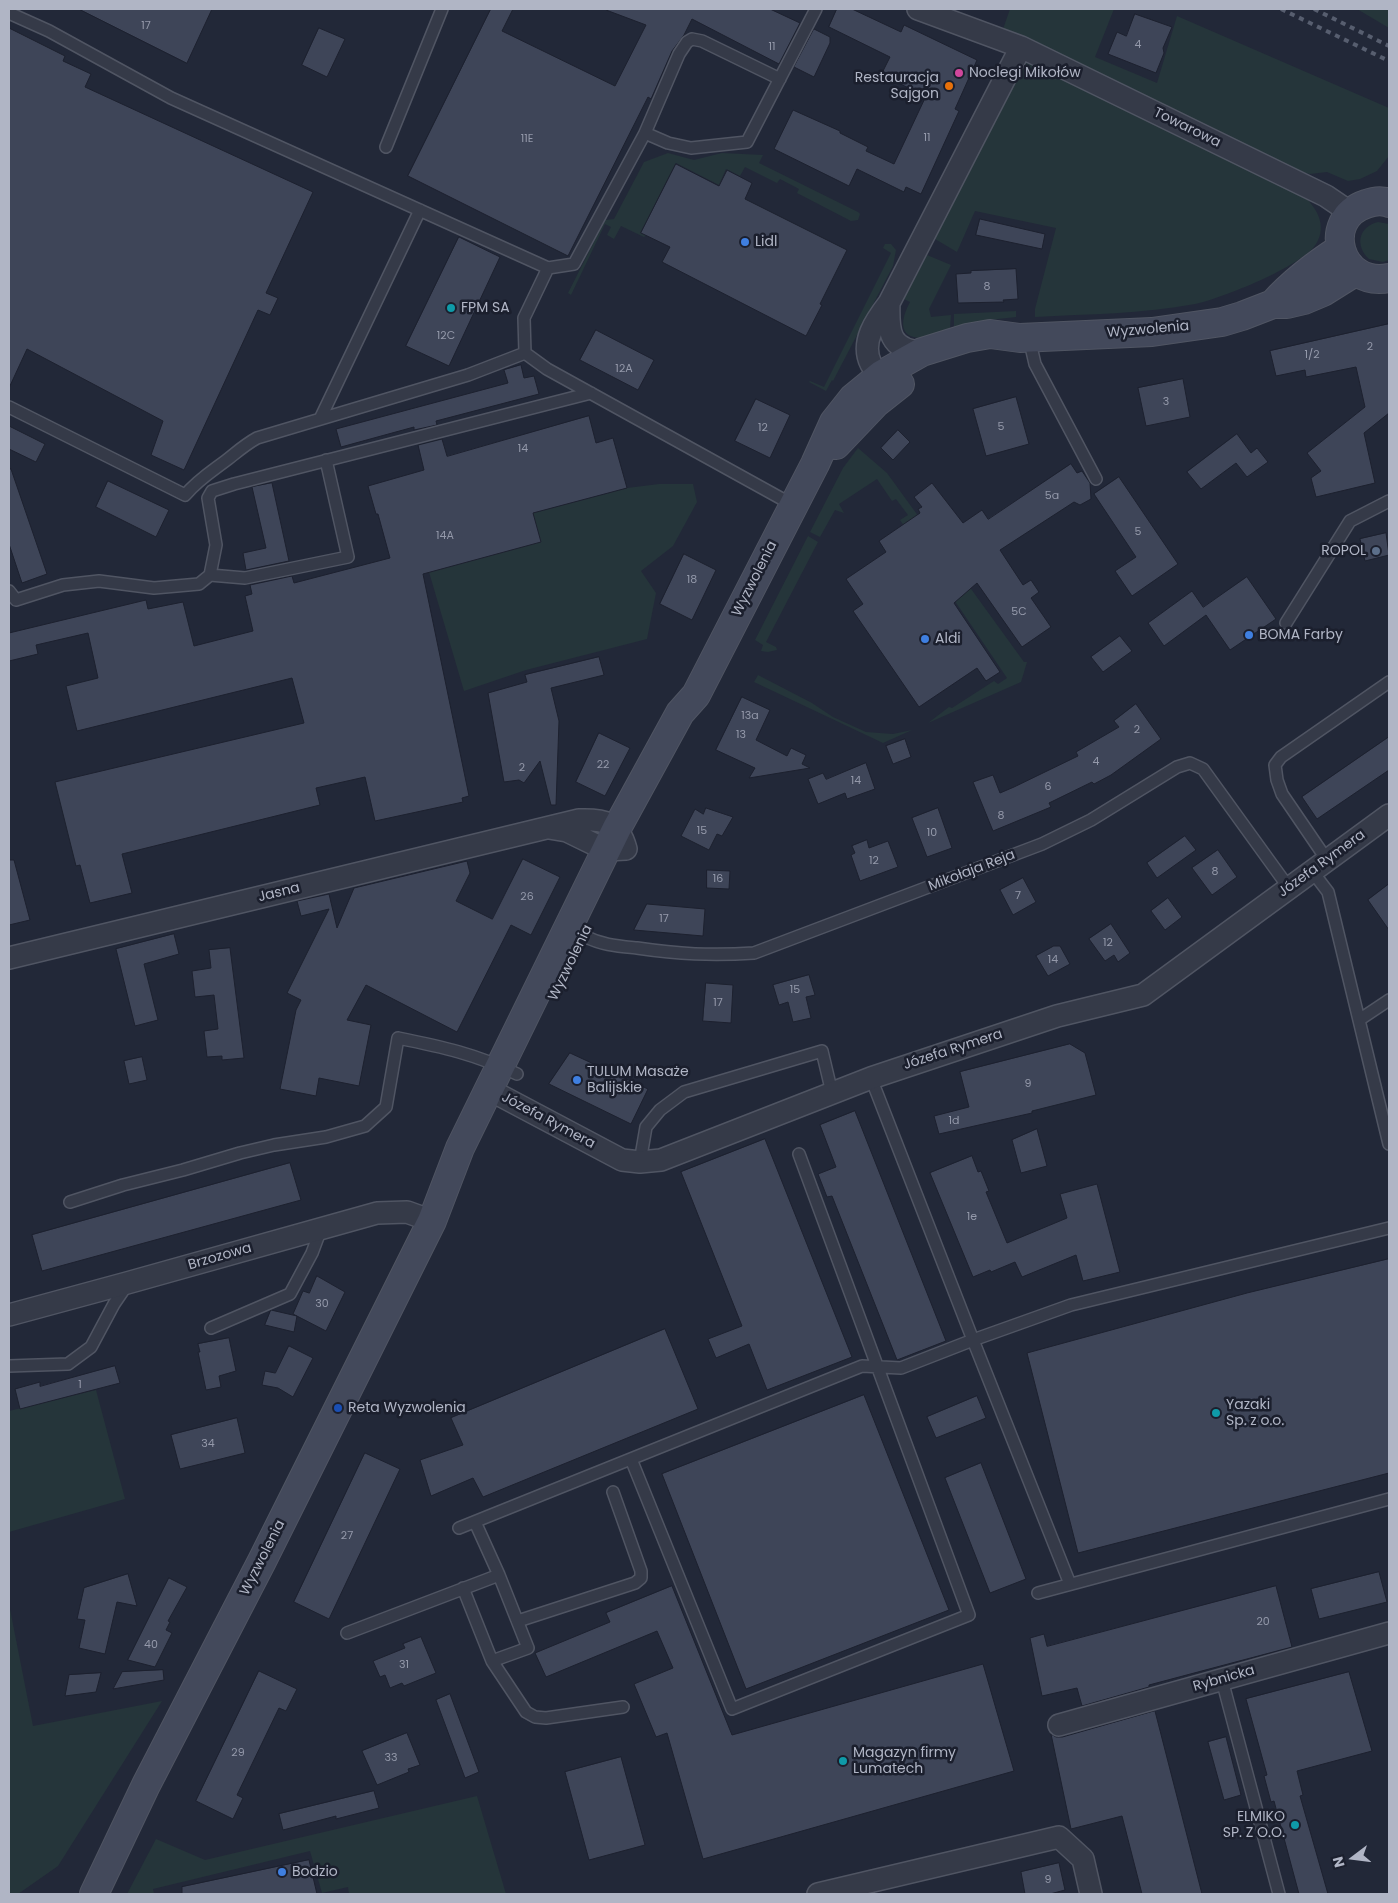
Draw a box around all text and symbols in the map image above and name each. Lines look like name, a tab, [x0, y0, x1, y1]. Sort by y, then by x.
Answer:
house number: 17	[141, 19, 151, 33]
house number: 4	[1135, 38, 1141, 52]
house number: 11	[768, 40, 776, 54]
place label: Noclegi Mikołów	[969, 65, 1081, 81]
marker: Noclegi Mikołów	[953, 67, 965, 79]
place label: Restauracja Sajgon	[855, 70, 939, 102]
marker: Restauracja Sajgon	[943, 80, 955, 92]
street label: Towarowa	[1151, 105, 1223, 151]
house number: 11	[923, 131, 931, 145]
house number: 11E	[521, 132, 533, 146]
place label: Lidl	[755, 234, 777, 250]
marker: Lidl	[739, 236, 751, 248]
house number: 8	[984, 280, 990, 294]
place label: FPM SA	[461, 300, 510, 316]
marker: FPM SA	[445, 302, 457, 314]
street label: Wyzwolenia	[1106, 318, 1190, 342]
house number: 12C	[437, 329, 455, 343]
house number: 2	[1367, 340, 1373, 354]
house number: 1/2	[1304, 348, 1320, 362]
house number: 12A	[615, 362, 633, 376]
house number: 3	[1163, 395, 1169, 409]
house number: 5	[998, 420, 1004, 434]
house number: 12	[758, 421, 768, 435]
house number: 14	[518, 442, 528, 456]
house number: 5a	[1045, 489, 1059, 503]
house number: 5	[1135, 525, 1141, 539]
house number: 14A	[436, 529, 454, 543]
street label: Wyzwolenia	[729, 539, 781, 619]
place label: ROPOL	[1321, 543, 1366, 559]
marker: ROPOL	[1370, 545, 1382, 557]
house number: 18	[687, 573, 697, 587]
house number: 5C	[1011, 605, 1027, 619]
place label: BOMA Farby	[1259, 627, 1343, 643]
marker: BOMA Farby	[1243, 629, 1255, 641]
place label: Aldi	[935, 631, 961, 647]
marker: Aldi	[919, 633, 931, 645]
house number: 13a	[741, 709, 759, 723]
house number: 2	[1134, 723, 1140, 737]
house number: 13	[736, 728, 746, 742]
house number: 4	[1093, 755, 1099, 769]
house number: 22	[597, 758, 609, 772]
house number: 2	[519, 761, 525, 775]
house number: 14	[851, 774, 861, 788]
house number: 6	[1045, 780, 1051, 794]
house number: 8	[998, 809, 1004, 823]
house number: 15	[697, 824, 707, 838]
house number: 10	[927, 826, 937, 840]
street label: Józefa Rymera	[1275, 827, 1369, 901]
street label: Mikołaja Reja	[926, 847, 1018, 895]
house number: 12	[869, 854, 879, 868]
house number: 8	[1212, 865, 1218, 879]
house number: 16	[713, 872, 723, 886]
street label: Jasna	[256, 880, 302, 906]
house number: 7	[1015, 889, 1021, 903]
house number: 26	[520, 890, 534, 904]
house number: 17	[659, 912, 669, 926]
street label: Wyzwolenia	[545, 922, 597, 1004]
house number: 12	[1103, 936, 1113, 950]
house number: 14	[1048, 953, 1058, 967]
house number: 15	[790, 983, 800, 997]
house number: 17	[713, 996, 723, 1010]
street label: Józefa Rymera	[901, 1026, 1005, 1074]
place label: TULUM Masaże Balijskie	[587, 1064, 689, 1096]
marker: TULUM Masaże Balijskie	[571, 1074, 583, 1086]
house number: 9	[1025, 1077, 1031, 1091]
street label: Józefa Rymera	[498, 1089, 598, 1153]
house number: 1d	[949, 1114, 959, 1128]
house number: 1e	[967, 1210, 977, 1224]
street label: Brzozowa	[186, 1240, 254, 1274]
house number: 30	[315, 1297, 329, 1311]
house number: 1	[78, 1378, 82, 1392]
place label: Yazaki Sp. z o.o.	[1226, 1397, 1284, 1430]
place label: Reta Wyzwolenia	[348, 1400, 466, 1416]
marker: Reta Wyzwolenia	[332, 1402, 344, 1414]
marker: Yazaki Sp. z o.o.	[1210, 1407, 1222, 1419]
house number: 34	[201, 1437, 215, 1451]
street label: Wyzwolenia	[237, 1518, 289, 1598]
house number: 27	[341, 1529, 353, 1543]
house number: 20	[1256, 1615, 1270, 1629]
house number: 40	[144, 1638, 158, 1652]
house number: 31	[399, 1658, 409, 1672]
street label: Rybnicka	[1191, 1662, 1257, 1696]
place label: Magazyn firmy Lumatech	[853, 1745, 956, 1778]
house number: 29	[231, 1746, 245, 1760]
house number: 33	[385, 1751, 397, 1765]
marker: Magazyn firmy Lumatech	[837, 1755, 849, 1767]
place label: ELMIKO SP. Z O.O.	[1223, 1809, 1285, 1841]
marker: ELMIKO SP. Z O.O.	[1289, 1819, 1301, 1831]
north arrow	[1328, 1833, 1378, 1883]
text: N	[1327, 1854, 1350, 1870]
place label: Bodzio	[292, 1864, 338, 1880]
marker: Bodzio	[276, 1866, 288, 1878]
house number: 9	[1045, 1873, 1051, 1887]

